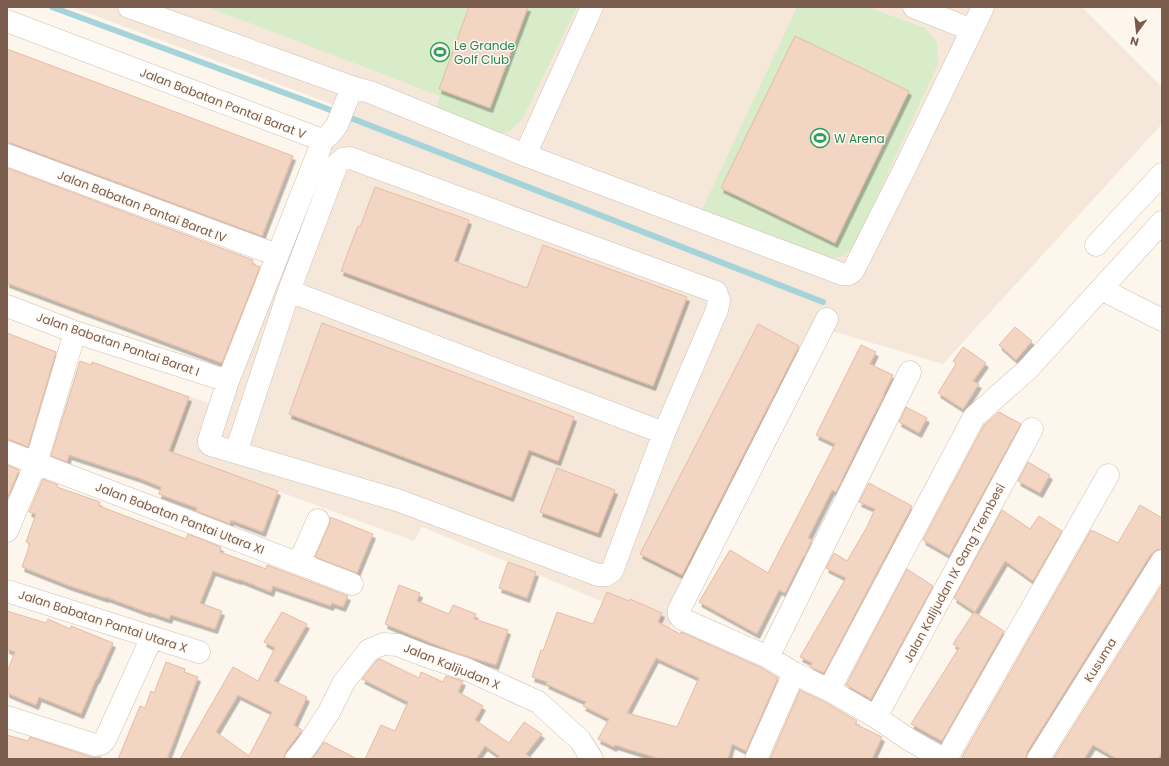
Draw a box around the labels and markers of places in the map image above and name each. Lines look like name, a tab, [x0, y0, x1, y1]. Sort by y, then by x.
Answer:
place label: Le Grande Golf Club	[454, 37, 515, 68]
sports icon: Le Grande Golf Club	[429, 41, 451, 63]
sports icon: W Arena	[809, 127, 831, 149]
place label: W Arena	[834, 130, 885, 147]

